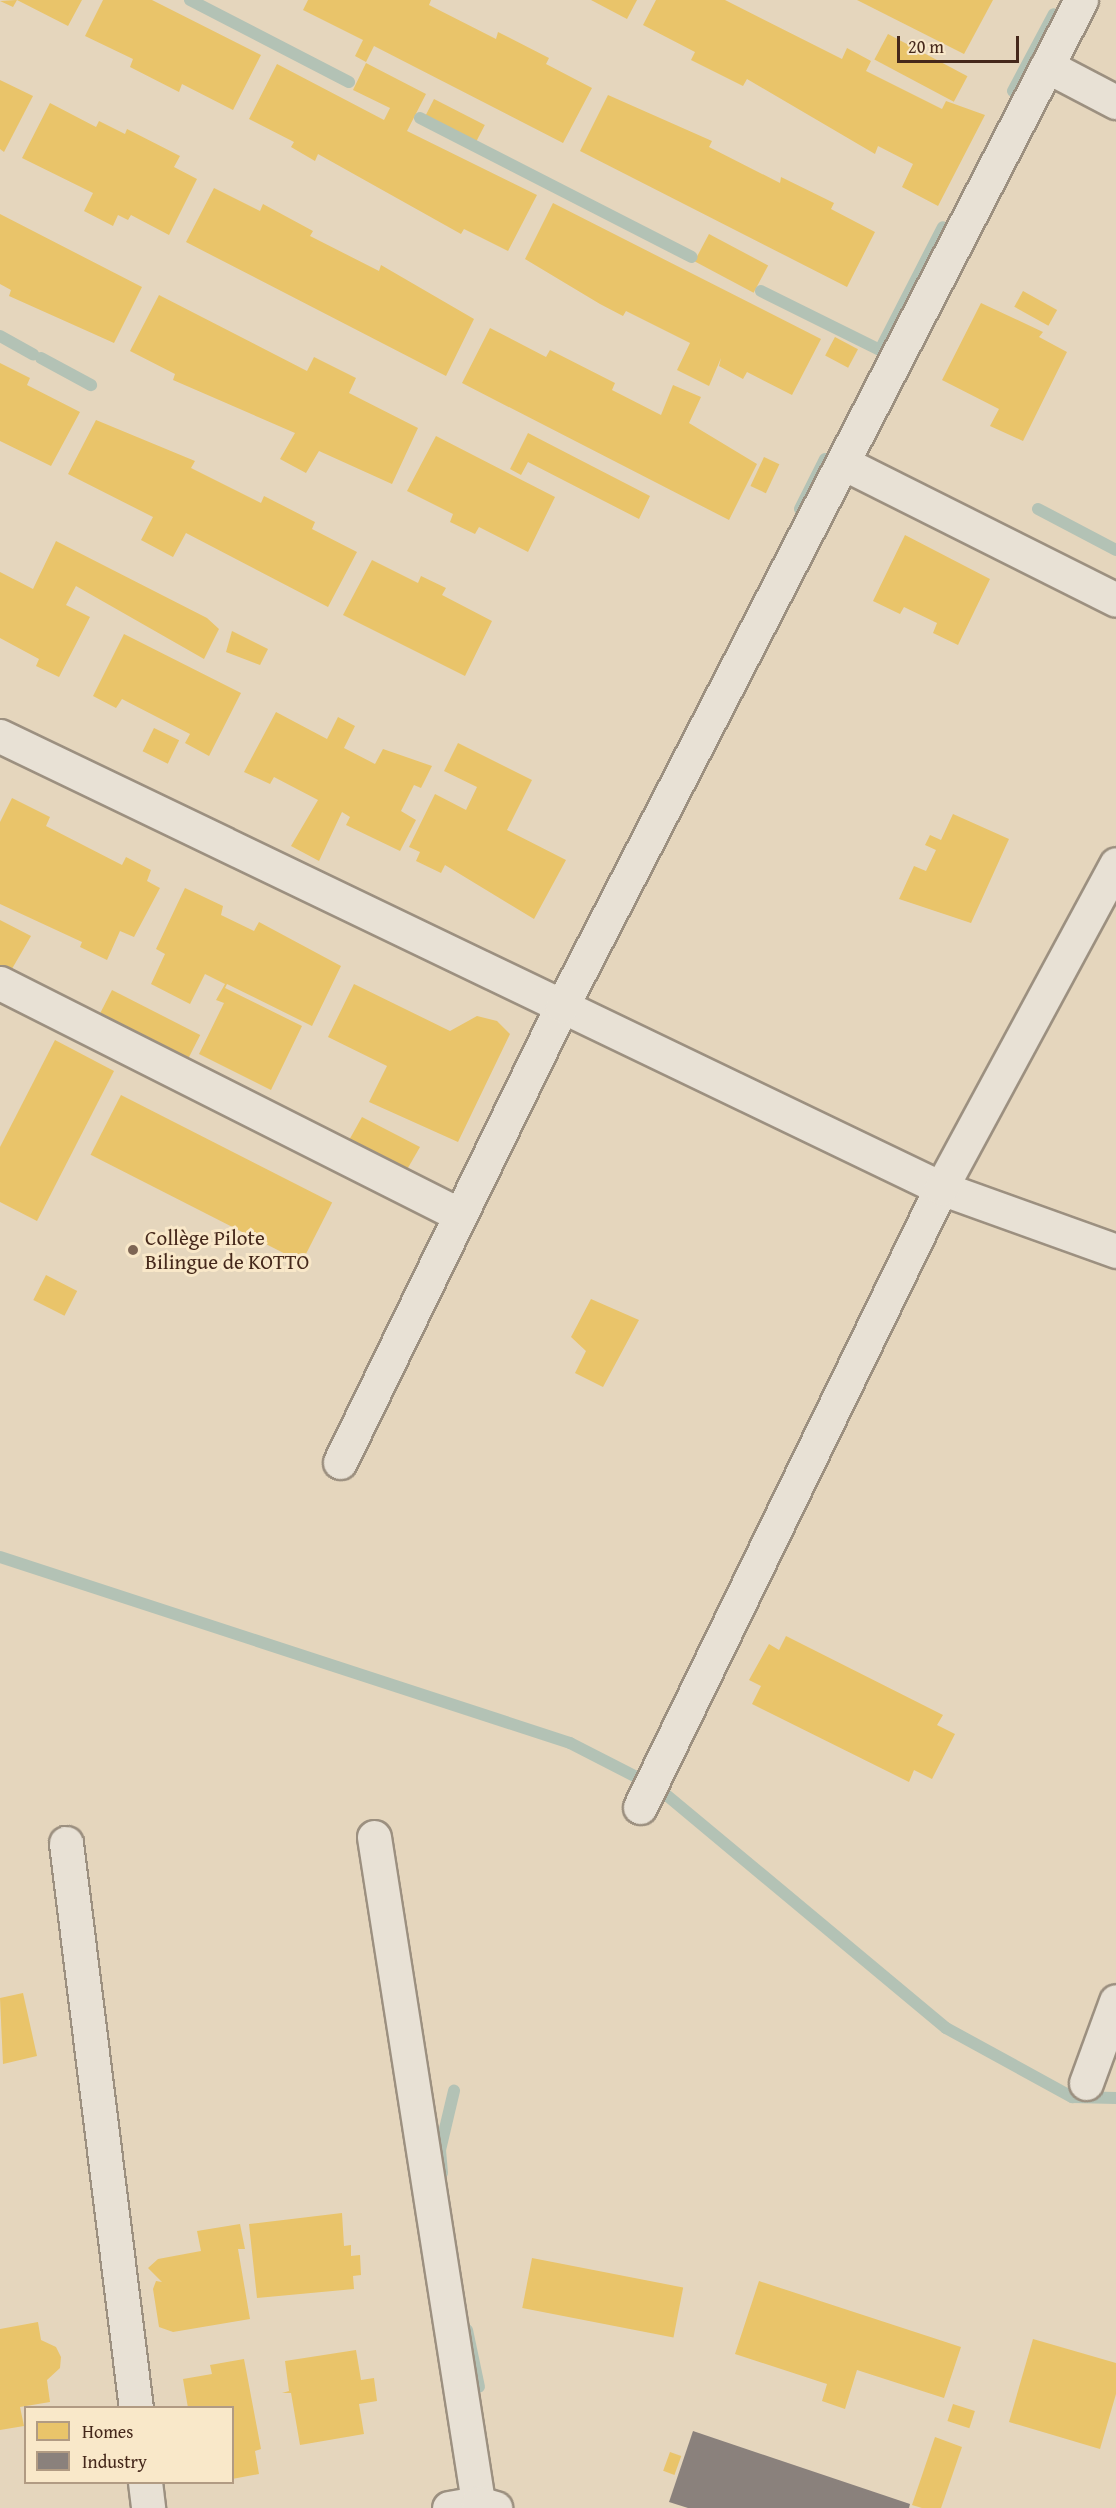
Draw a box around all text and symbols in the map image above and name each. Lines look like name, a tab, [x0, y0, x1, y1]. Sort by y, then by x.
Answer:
scale bar	[900, 24, 1022, 62]
text: 20 m	[908, 33, 944, 60]
place label: Collège Pilote Bilingue de KOTTO	[145, 1225, 309, 1275]
marker: Collège Pilote Bilingue de KOTTO	[126, 1243, 140, 1257]
legend	[24, 2406, 234, 2484]
text: Homes	[82, 2418, 133, 2445]
text: Industry	[82, 2448, 147, 2475]

